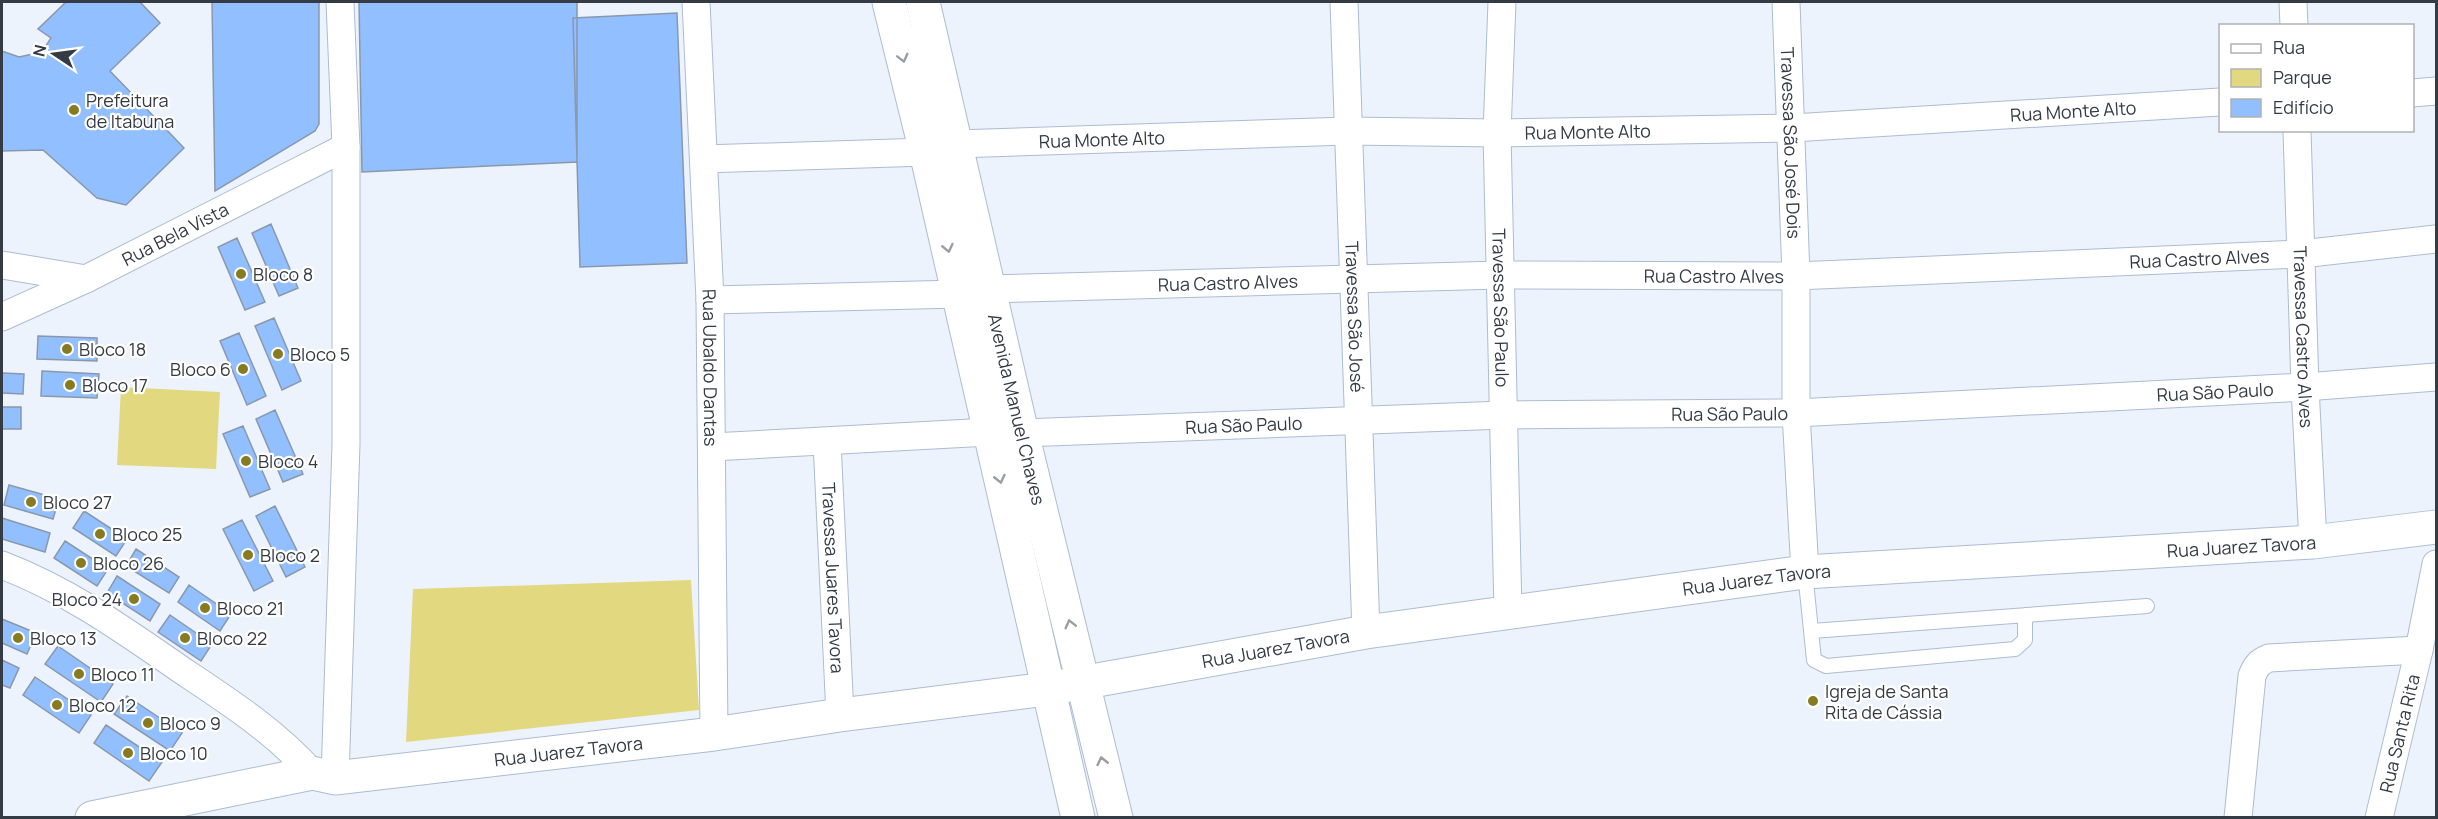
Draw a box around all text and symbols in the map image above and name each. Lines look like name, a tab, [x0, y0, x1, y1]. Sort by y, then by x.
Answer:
north arrow	[24, 24, 84, 84]
legend	[2219, 24, 2414, 132]
text: Rua	[2273, 35, 2305, 59]
text: N	[27, 43, 51, 59]
street label: Travessa São José Dois	[1776, 47, 1807, 239]
one-way arrow	[895, 53, 908, 63]
text: Parque	[2273, 65, 2332, 89]
place label: Prefeitura de Itabuna	[86, 88, 174, 133]
street label: Rua Monte Alto	[2009, 95, 2137, 127]
text: Edifício	[2273, 95, 2334, 119]
marker: Prefeitura de Itabuna	[67, 103, 81, 117]
street label: Rua Monte Alto	[1524, 118, 1651, 145]
street label: Rua Monte Alto	[1038, 125, 1165, 153]
street label: Rua Bela Vista	[118, 197, 232, 271]
street label: Travessa São Paulo	[1487, 228, 1515, 388]
street label: Travessa São José	[1340, 241, 1370, 393]
one-way arrow	[941, 243, 954, 253]
street label: Rua Castro Alves	[2129, 243, 2270, 273]
street label: Travessa Castro Alves	[2289, 246, 2319, 428]
place label: Bloco 8	[253, 262, 313, 286]
street label: Rua Castro Alves	[1644, 263, 1784, 288]
marker: Bloco 8	[234, 267, 248, 281]
street label: Rua Castro Alves	[1158, 269, 1298, 296]
street label: Rua Ubaldo Dantas	[697, 288, 723, 447]
street label: Avenida Manuel Chaves	[983, 311, 1051, 507]
place label: Bloco 18	[79, 337, 146, 361]
marker: Bloco 18	[60, 342, 74, 356]
place label: Bloco 5	[290, 342, 350, 366]
marker: Bloco 5	[271, 347, 285, 361]
place label: Bloco 6	[170, 357, 231, 381]
marker: Bloco 6	[236, 362, 250, 376]
place label: Bloco 17	[82, 373, 148, 397]
street label: Rua São Paulo	[2156, 377, 2274, 407]
marker: Bloco 17	[63, 378, 77, 392]
street label: Rua São Paulo	[1671, 401, 1788, 426]
street label: Rua São Paulo	[1185, 411, 1303, 439]
place label: Bloco 4	[258, 449, 318, 473]
marker: Bloco 4	[239, 454, 253, 468]
one-way arrow	[993, 474, 1006, 484]
street label: Travessa Juares Tavora	[817, 482, 850, 674]
place label: Bloco 27	[43, 490, 112, 514]
marker: Bloco 27	[24, 495, 38, 509]
place label: Bloco 25	[112, 522, 182, 546]
marker: Bloco 25	[93, 527, 107, 541]
street label: Rua Juarez Tavora	[2166, 530, 2317, 563]
place label: Bloco 2	[260, 543, 320, 567]
marker: Bloco 2	[241, 548, 255, 562]
place label: Bloco 26	[93, 551, 164, 575]
marker: Bloco 26	[74, 556, 88, 570]
street label: Rua Juarez Tavora	[1681, 558, 1832, 601]
place label: Bloco 24	[52, 587, 122, 611]
marker: Bloco 24	[127, 592, 141, 606]
place label: Bloco 21	[217, 596, 284, 620]
marker: Bloco 21	[198, 601, 212, 615]
one-way arrow	[1064, 619, 1077, 629]
street label: Rua Juarez Tavora	[1200, 623, 1351, 673]
place label: Bloco 13	[30, 626, 97, 650]
place label: Bloco 22	[197, 626, 267, 650]
marker: Bloco 13	[11, 631, 25, 645]
marker: Bloco 22	[178, 631, 192, 645]
place label: Bloco 11	[91, 662, 155, 686]
marker: Bloco 11	[72, 667, 86, 681]
street label: Rua Santa Rita	[2373, 672, 2425, 795]
place label: Igreja de Santa Rita de Cássia	[1825, 679, 1949, 724]
place label: Bloco 12	[69, 693, 136, 717]
marker: Igreja de Santa Rita de Cássia	[1806, 694, 1820, 708]
marker: Bloco 12	[50, 698, 64, 712]
place label: Bloco 9	[160, 711, 221, 735]
marker: Bloco 9	[141, 716, 155, 730]
street label: Rua Juarez Tavora	[493, 730, 644, 771]
place label: Bloco 10	[140, 741, 208, 765]
marker: Bloco 10	[121, 746, 135, 760]
one-way arrow	[1097, 756, 1110, 766]

